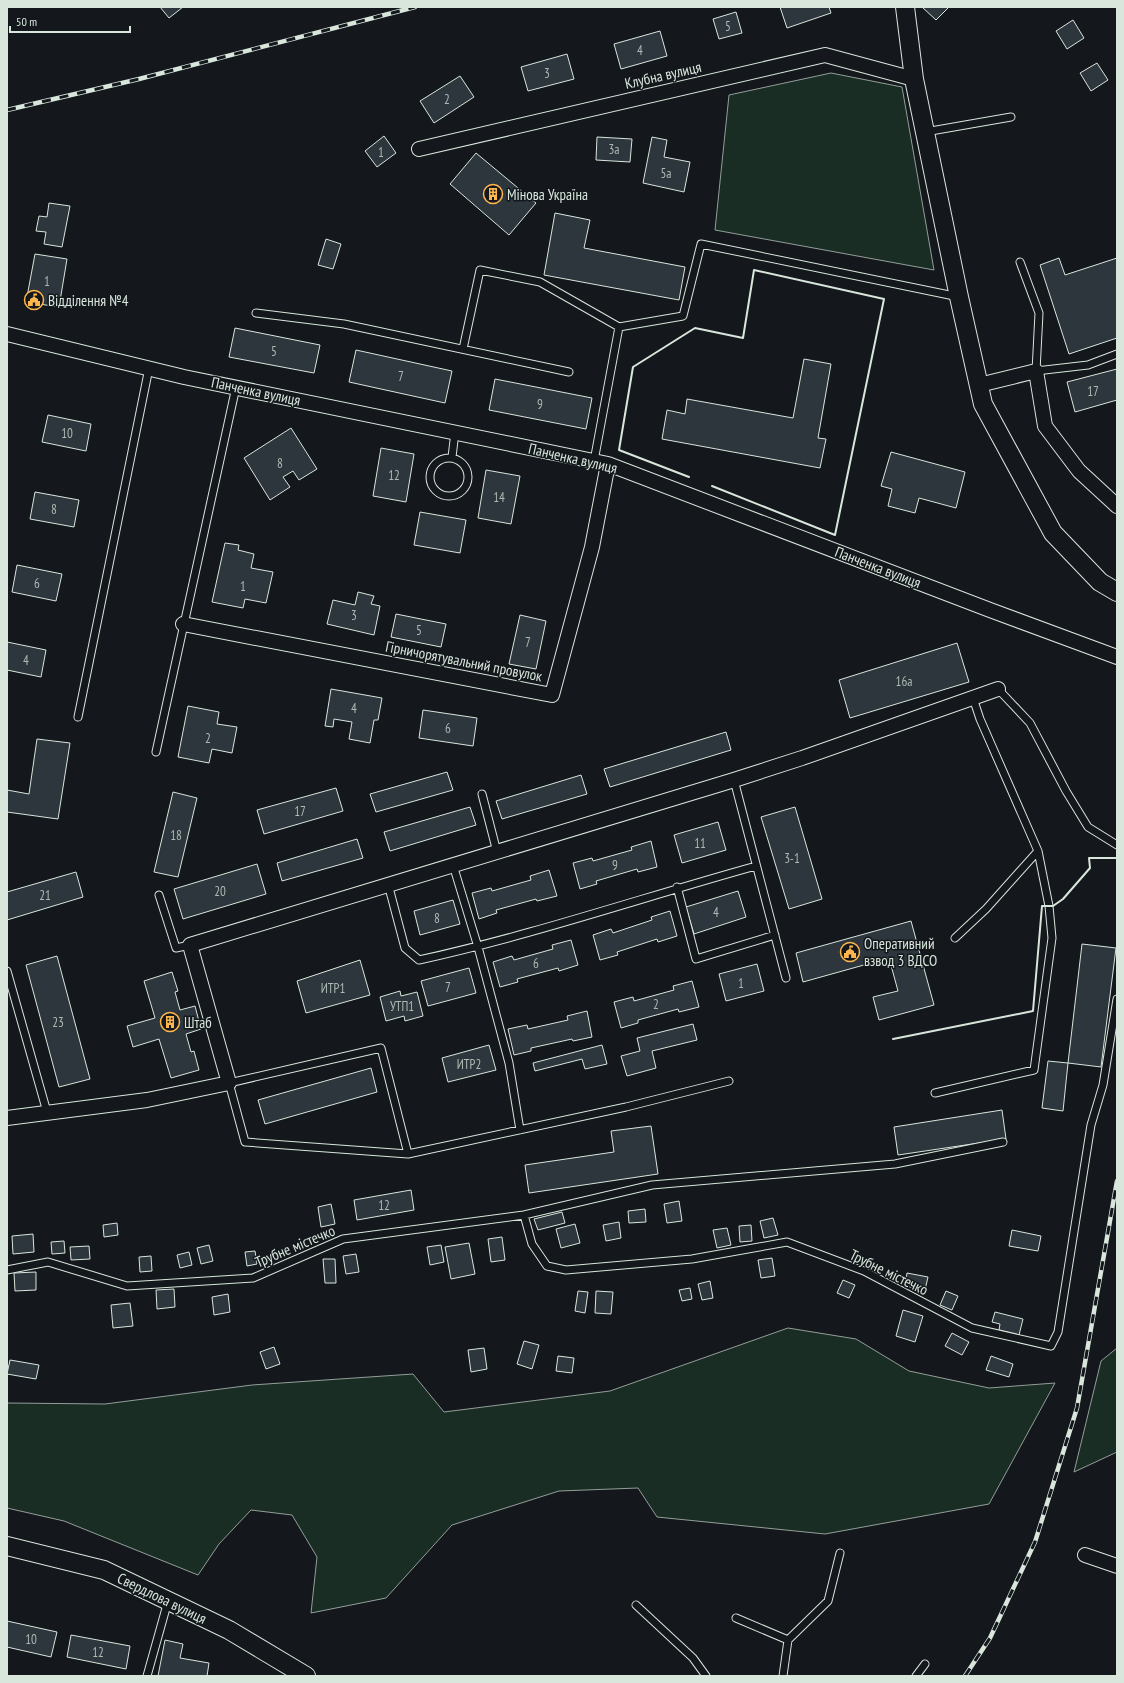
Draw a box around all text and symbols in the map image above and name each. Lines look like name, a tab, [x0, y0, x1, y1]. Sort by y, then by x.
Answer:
scale bar	[10, 8, 130, 34]
text: 50 m	[16, 14, 37, 29]
house number: 5	[725, 18, 731, 35]
house number: 4	[637, 42, 643, 59]
street label: Клубна вулиця	[623, 57, 703, 93]
house number: 3	[544, 65, 550, 82]
house number: 2	[444, 91, 450, 108]
house number: 3а	[608, 141, 620, 158]
house number: 1	[378, 144, 384, 161]
house number: 5а	[660, 165, 672, 182]
building icon: Мінова Україна	[482, 183, 504, 205]
place label: Мінова Україна	[507, 185, 588, 204]
house number: 1	[44, 273, 50, 290]
public building icon: Відділення №4	[23, 289, 45, 311]
place label: Відділення №4	[48, 291, 129, 310]
house number: 5	[271, 343, 277, 360]
house number: 7	[398, 368, 404, 385]
street label: Панченка вулиця	[210, 372, 302, 410]
house number: 17	[1087, 383, 1099, 400]
house number: 9	[537, 396, 543, 413]
house number: 10	[61, 425, 73, 442]
street label: Панченка вулиця	[527, 439, 619, 477]
house number: 8	[277, 455, 283, 472]
house number: 12	[388, 467, 400, 484]
house number: 14	[493, 489, 505, 506]
house number: 8	[51, 501, 57, 518]
street label: Панченка вулиця	[832, 542, 924, 592]
house number: 6	[34, 575, 40, 592]
house number: 1	[240, 578, 246, 595]
house number: 3	[351, 607, 357, 624]
house number: 5	[416, 622, 422, 639]
house number: 7	[525, 634, 531, 651]
street label: Гірничорятувальний провулок	[384, 636, 544, 686]
house number: 4	[23, 652, 29, 669]
house number: 16а	[896, 673, 912, 690]
house number: 4	[351, 700, 357, 717]
house number: 6	[445, 720, 451, 737]
house number: 2	[205, 730, 211, 747]
house number: 17	[294, 803, 306, 820]
house number: 18	[170, 827, 182, 844]
house number: 11	[694, 835, 706, 852]
house number: 3-1	[784, 850, 800, 867]
house number: 9	[612, 857, 618, 874]
house number: 20	[214, 883, 226, 900]
house number: 21	[39, 887, 51, 904]
house number: 4	[713, 904, 719, 921]
house number: 8	[434, 910, 440, 927]
place label: Оперативний взвод 3 ВДСО	[864, 934, 937, 970]
public building icon: Оперативний взвод 3 ВДСО	[839, 941, 861, 963]
house number: 6	[533, 955, 539, 972]
house number: 1	[738, 975, 744, 992]
house number: 7	[445, 979, 451, 996]
house number: ИТР1	[321, 980, 345, 997]
house number: 2	[653, 996, 659, 1013]
house number: УТП1	[390, 998, 414, 1015]
building icon: Штаб	[159, 1011, 181, 1033]
place label: Штаб	[184, 1013, 212, 1032]
house number: 23	[52, 1014, 64, 1031]
house number: ИТР2	[457, 1056, 481, 1073]
house number: 12	[378, 1197, 390, 1214]
street label: Трубне містечко	[252, 1221, 338, 1271]
street label: Трубне містечко	[847, 1245, 931, 1299]
street label: Свердлова вулиця	[114, 1568, 210, 1628]
house number: 10	[25, 1631, 37, 1648]
house number: 12	[92, 1644, 104, 1661]

